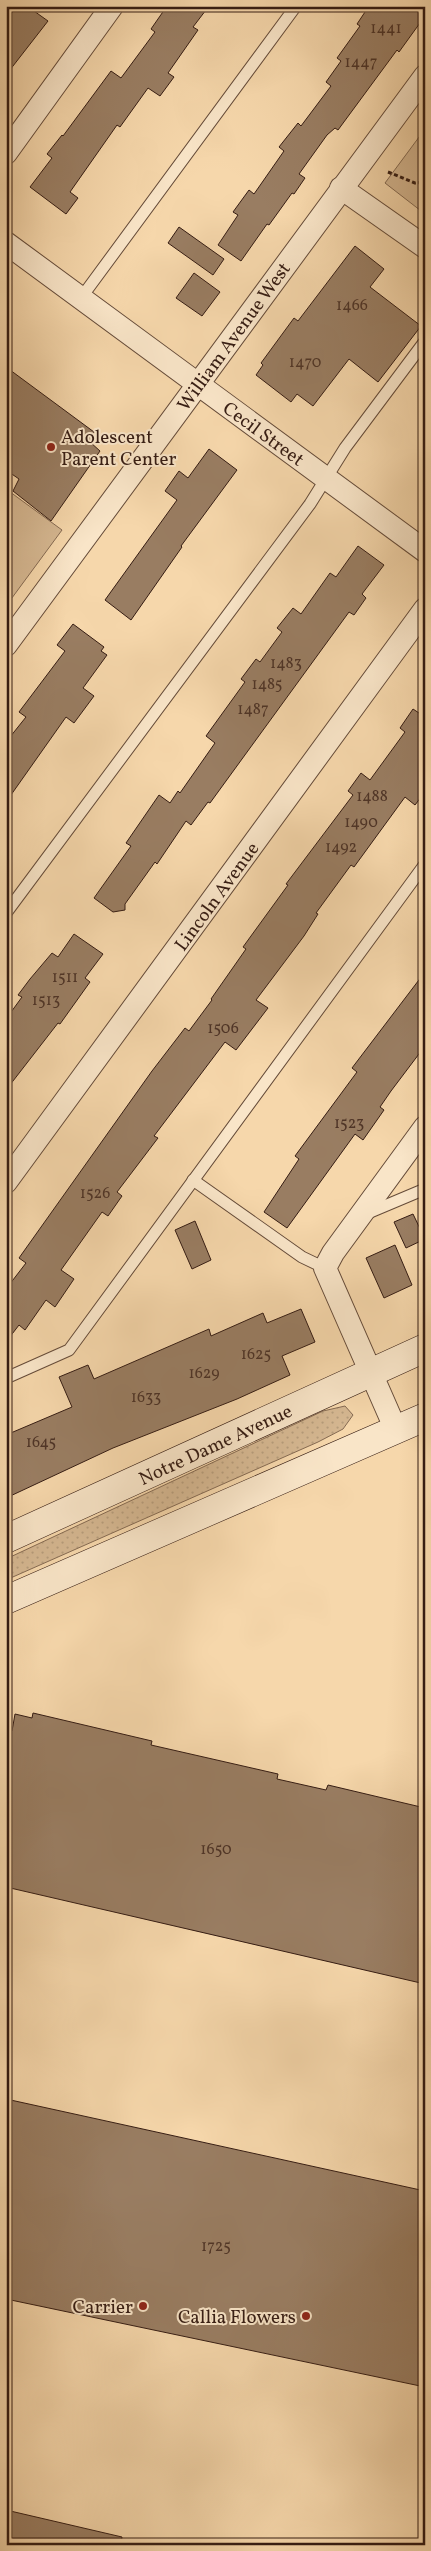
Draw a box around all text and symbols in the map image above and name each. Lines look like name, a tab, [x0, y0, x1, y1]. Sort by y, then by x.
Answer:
house number: 1441	[370, 18, 402, 40]
house number: 1447	[344, 52, 378, 74]
street label: William Avenue West	[172, 257, 298, 417]
house number: 1466	[336, 295, 368, 317]
house number: 1470	[289, 352, 321, 374]
street label: Cecil Street	[217, 396, 309, 473]
place label: Adolescent Parent Center	[61, 425, 177, 473]
marker: Adolescent Parent Center	[45, 441, 57, 453]
house number: 1483	[270, 653, 302, 675]
house number: 1485	[251, 674, 283, 696]
house number: 1487	[237, 699, 269, 721]
house number: 1488	[356, 786, 388, 808]
house number: 1490	[344, 812, 378, 834]
street label: Lincoln Avenue	[169, 837, 266, 957]
house number: 1492	[325, 837, 357, 859]
house number: 1511	[52, 967, 78, 989]
house number: 1513	[32, 990, 60, 1012]
house number: 1506	[207, 1018, 239, 1040]
house number: 1523	[334, 1113, 364, 1135]
house number: 1526	[80, 1183, 110, 1205]
house number: 1625	[241, 1344, 271, 1366]
house number: 1629	[188, 1363, 220, 1385]
house number: 1633	[131, 1387, 161, 1409]
street label: Notre Dame Avenue	[135, 1399, 297, 1493]
house number: 1645	[26, 1432, 56, 1454]
house number: 1650	[200, 1839, 232, 1861]
house number: 1725	[201, 2236, 231, 2258]
place label: Carrier	[73, 2295, 133, 2321]
marker: Carrier	[137, 2300, 149, 2312]
place label: Callia Flowers	[178, 2305, 296, 2331]
marker: Callia Flowers	[300, 2310, 312, 2322]

